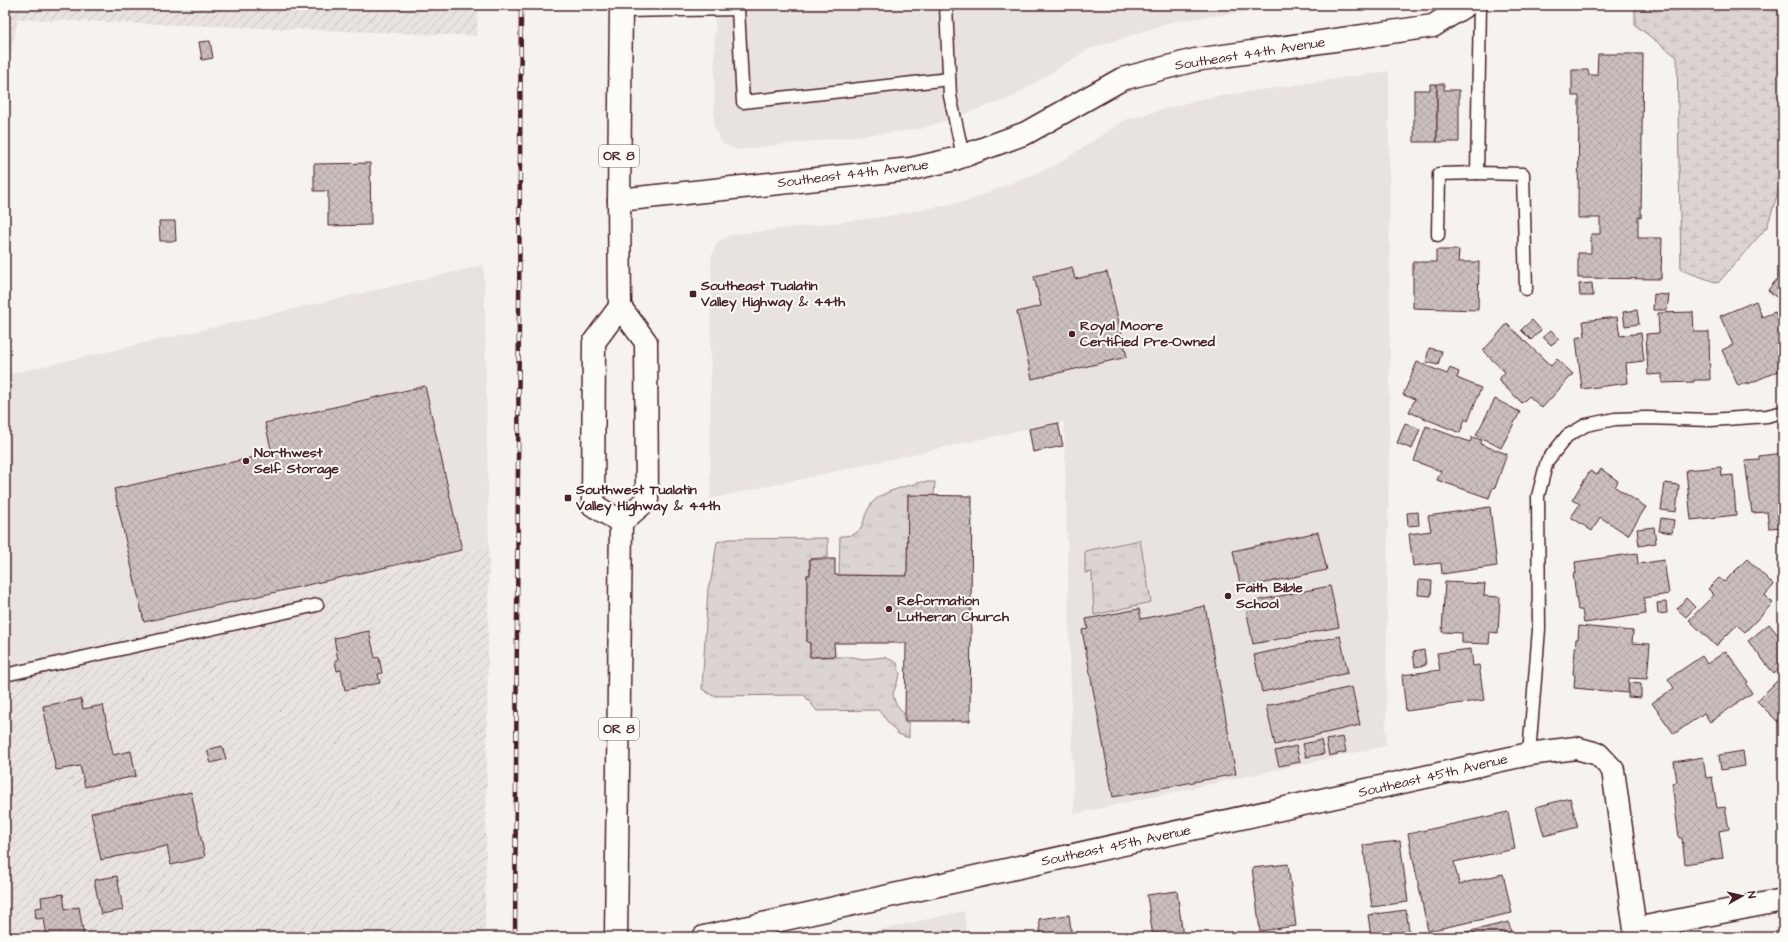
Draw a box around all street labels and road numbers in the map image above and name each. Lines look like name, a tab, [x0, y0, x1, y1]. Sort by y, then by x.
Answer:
street label: Southeast 44th Avenue	[1173, 32, 1327, 76]
road number: OR 8	[599, 145, 639, 167]
street label: Southeast 44th Avenue	[776, 155, 930, 193]
road number: OR 8	[599, 718, 639, 740]
street label: Southeast 45th Avenue	[1356, 749, 1510, 803]
street label: Southeast 45th Avenue	[1039, 820, 1193, 872]

